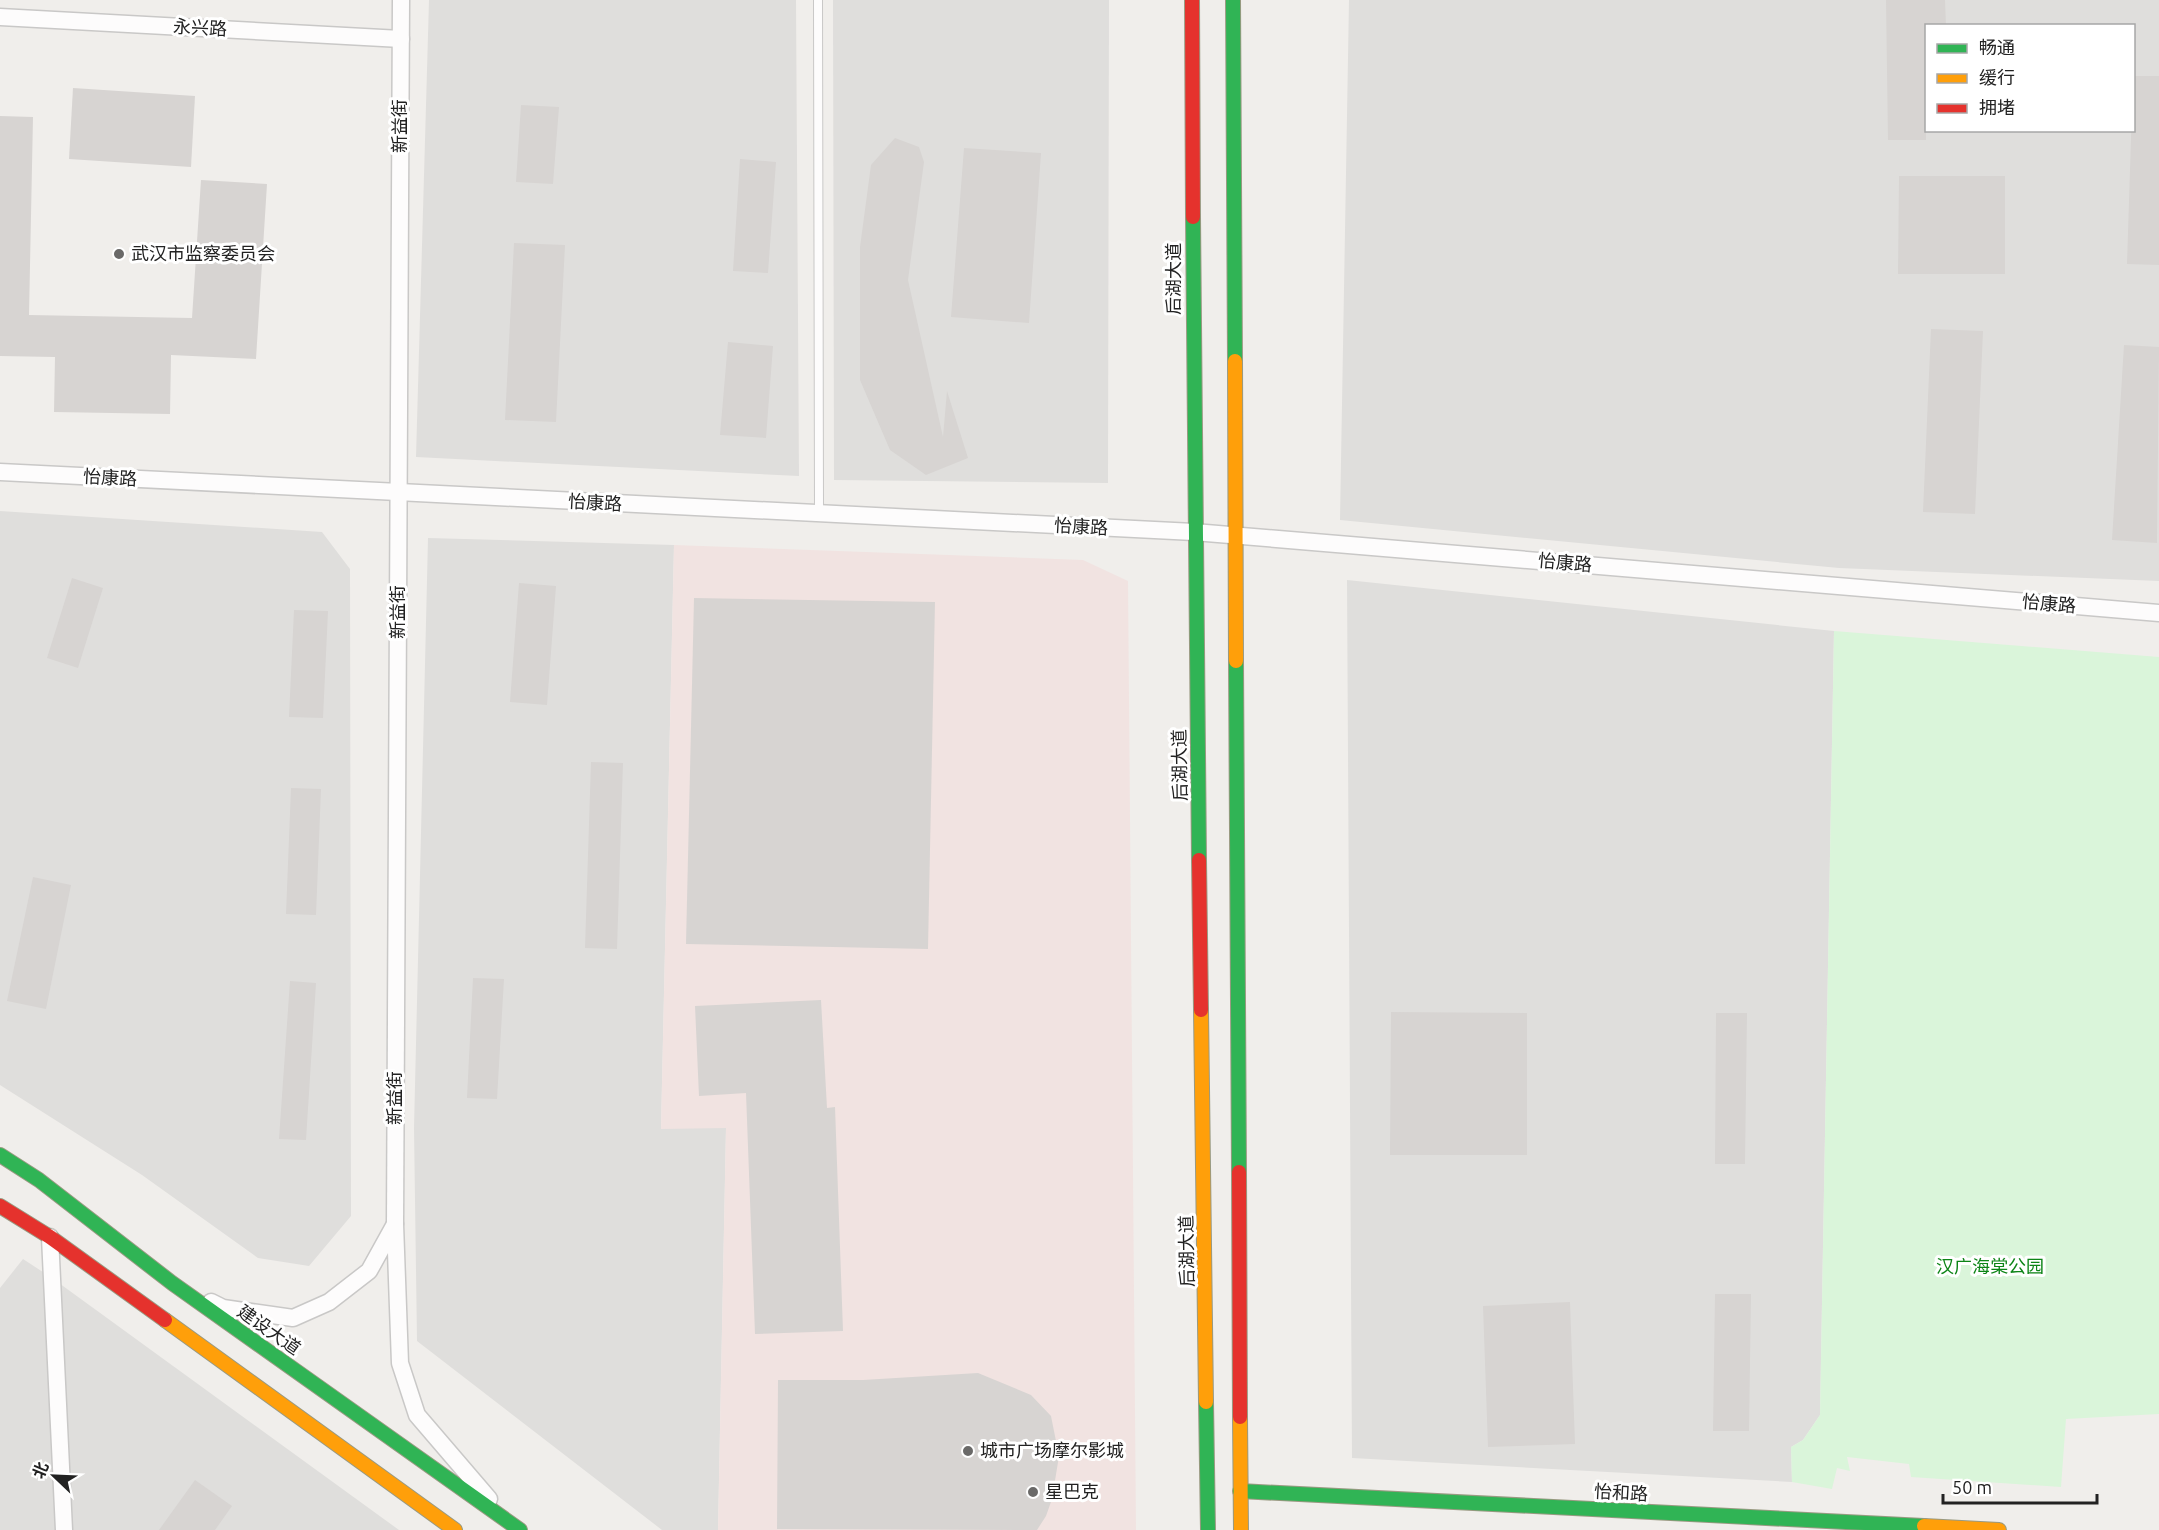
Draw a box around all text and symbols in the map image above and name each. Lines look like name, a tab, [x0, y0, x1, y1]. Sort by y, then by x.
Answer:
street label: 永兴路	[173, 16, 228, 38]
legend	[1925, 24, 2135, 132]
text: 畅通	[1979, 37, 2015, 57]
text: 缓行	[1979, 67, 2015, 87]
text: 拥堵	[1979, 97, 2015, 117]
street label: 新益街	[389, 99, 409, 153]
place label: 武汉市监察委员会	[131, 243, 275, 263]
street label: 后湖大道	[1163, 243, 1183, 315]
marker: 武汉市监察委员会	[112, 247, 126, 261]
street label: 怡康路	[83, 466, 138, 488]
street label: 怡康路	[568, 491, 623, 513]
street label: 怡康路	[1054, 515, 1109, 537]
street label: 怡康路	[1537, 550, 1593, 574]
street label: 新益街	[387, 585, 407, 639]
street label: 怡康路	[2021, 591, 2077, 615]
street label: 后湖大道	[1168, 729, 1190, 801]
street label: 新益街	[384, 1071, 404, 1125]
street label: 后湖大道	[1175, 1215, 1197, 1287]
park label: 汉广海棠公园	[1936, 1256, 2044, 1276]
street label: 建设大道	[234, 1300, 305, 1358]
place label: 城市广场摩尔影城	[980, 1440, 1124, 1460]
marker: 城市广场摩尔影城	[961, 1444, 975, 1458]
north arrow	[24, 1446, 84, 1506]
text: 北	[29, 1459, 52, 1481]
scale bar	[1943, 1467, 2098, 1505]
text: 50 m	[1952, 1477, 1992, 1497]
place label: 星巴克	[1045, 1481, 1099, 1501]
street label: 怡和路	[1594, 1481, 1649, 1503]
marker: 星巴克	[1026, 1485, 1040, 1499]

